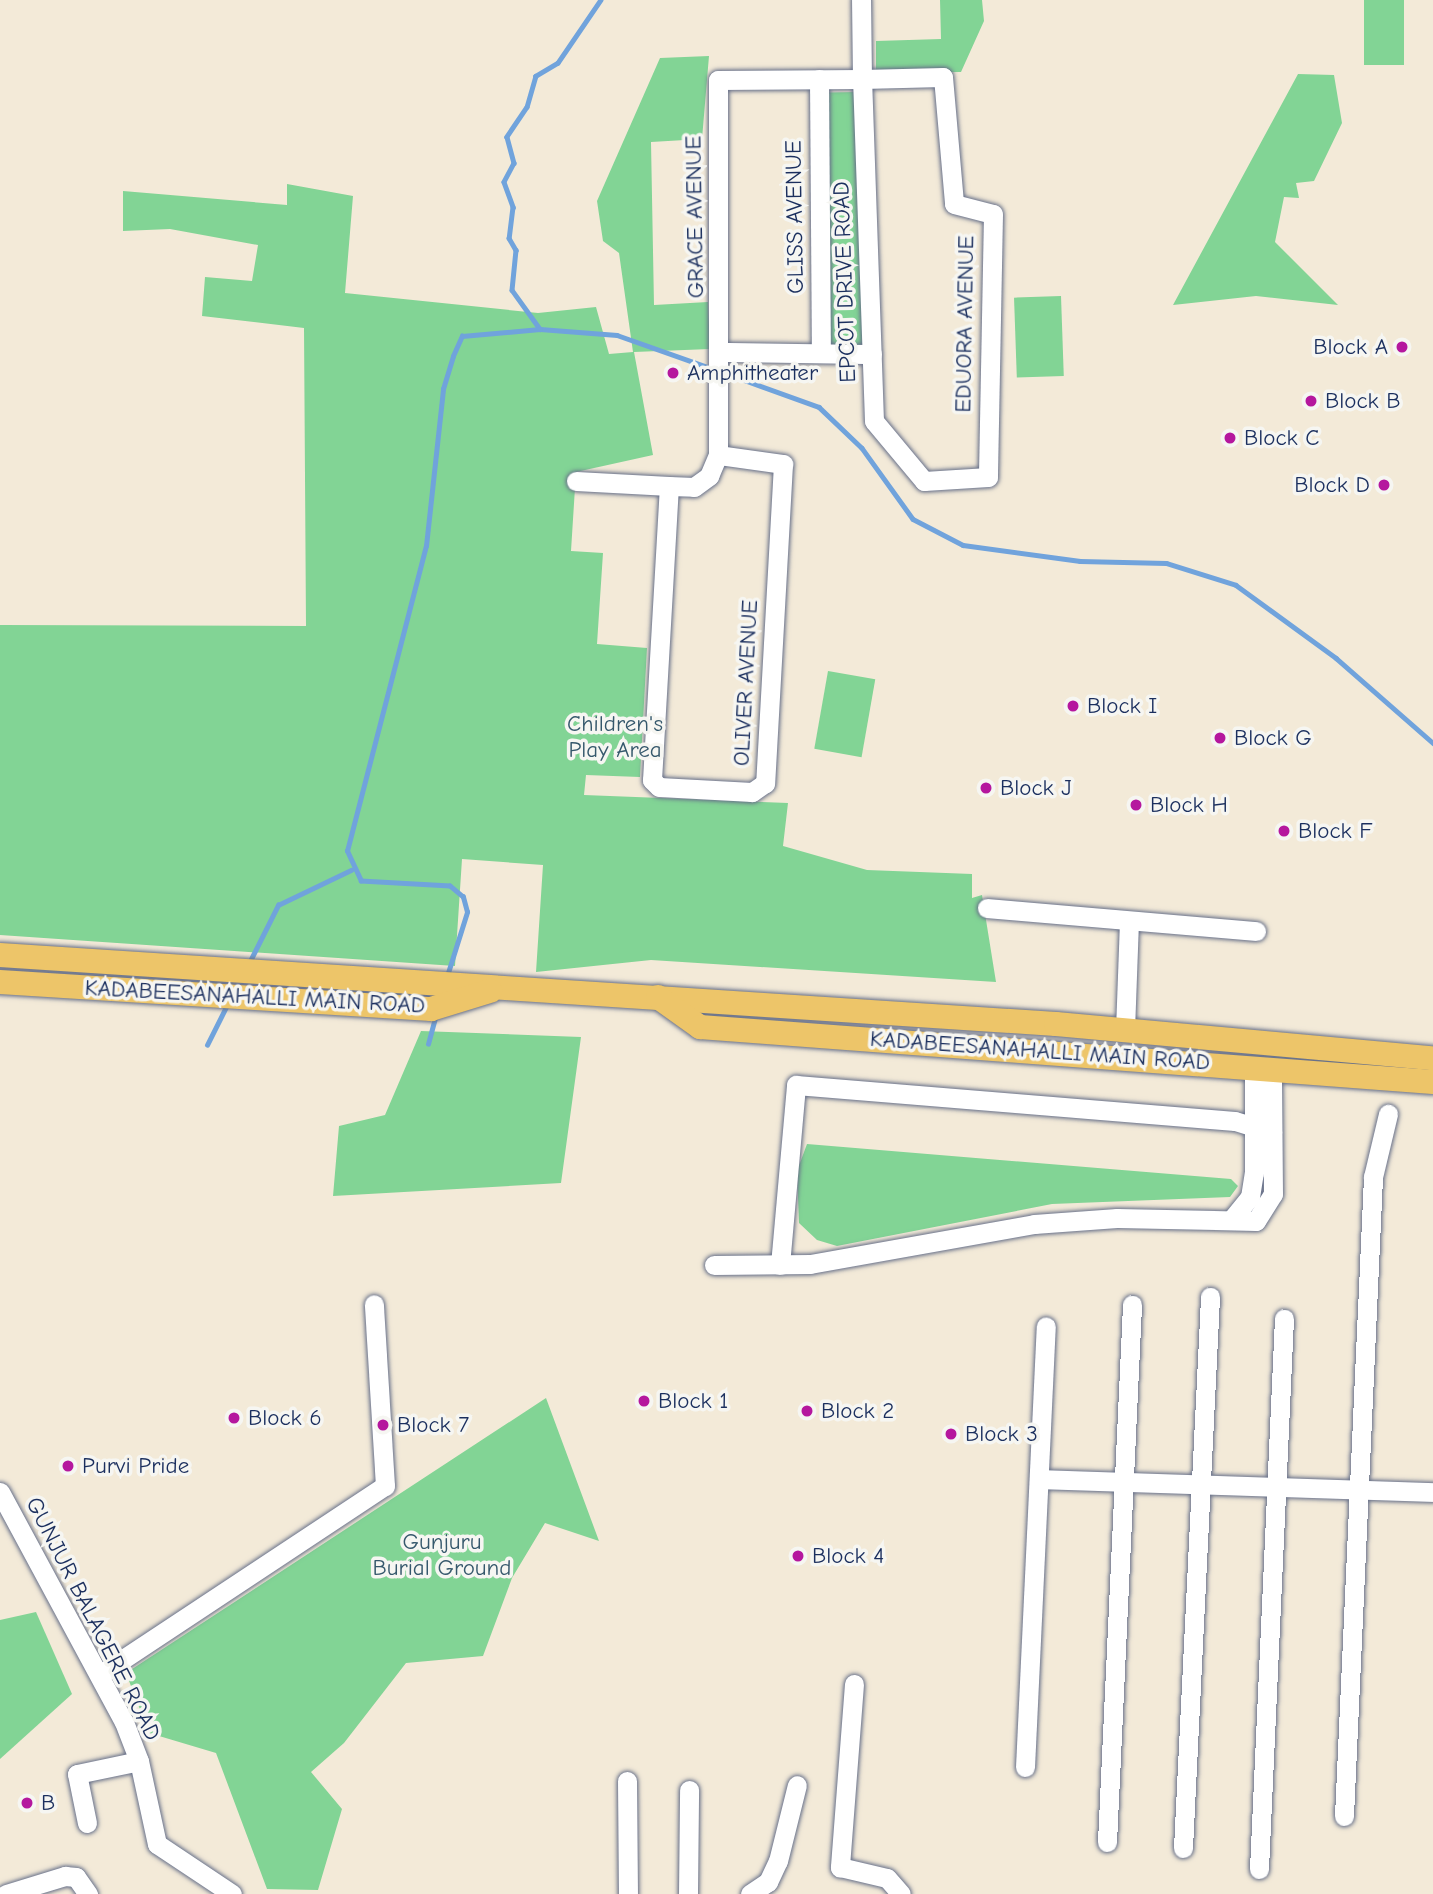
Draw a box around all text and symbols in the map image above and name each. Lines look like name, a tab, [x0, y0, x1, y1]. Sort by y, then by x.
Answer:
street label: GRACE AVENUE	[680, 135, 710, 299]
street label: GLISS AVENUE	[780, 140, 810, 294]
street label: EPCOT DRIVE ROAD	[828, 181, 862, 383]
street label: EDUORA AVENUE	[950, 235, 980, 413]
place label: Block A	[1313, 333, 1388, 361]
marker: Block A	[1394, 339, 1410, 355]
place label: Amphitheater	[687, 359, 818, 387]
marker: Amphitheater	[665, 365, 681, 381]
place label: Block B	[1325, 387, 1401, 415]
marker: Block B	[1303, 393, 1319, 409]
place label: Block C	[1244, 424, 1319, 452]
marker: Block C	[1222, 430, 1238, 446]
place label: Block D	[1294, 471, 1370, 499]
marker: Block D	[1376, 477, 1392, 493]
street label: OLIVER AVENUE	[728, 599, 764, 767]
place label: Block I	[1087, 692, 1157, 720]
marker: Block I	[1065, 698, 1081, 714]
park label: Children's Play Area	[567, 710, 663, 764]
place label: Block G	[1234, 724, 1312, 752]
marker: Block G	[1212, 730, 1228, 746]
place label: Block J	[1000, 774, 1072, 802]
marker: Block J	[978, 780, 994, 796]
place label: Block H	[1150, 791, 1228, 819]
marker: Block H	[1128, 797, 1144, 813]
place label: Block F	[1298, 817, 1373, 845]
marker: Block F	[1276, 823, 1292, 839]
street label: KADABEESANAHALLI MAIN ROAD	[84, 974, 426, 1020]
street label: KADABEESANAHALLI MAIN ROAD	[869, 1025, 1211, 1077]
place label: Block 1	[658, 1387, 728, 1415]
marker: Block 1	[636, 1393, 652, 1409]
place label: Block 2	[821, 1397, 894, 1425]
marker: Block 2	[799, 1403, 815, 1419]
place label: Block 6	[248, 1404, 322, 1432]
marker: Block 6	[226, 1410, 242, 1426]
place label: Block 7	[397, 1411, 469, 1439]
marker: Block 7	[375, 1417, 391, 1433]
place label: Block 3	[965, 1420, 1038, 1448]
marker: Block 3	[943, 1426, 959, 1442]
place label: Purvi Pride	[82, 1452, 189, 1480]
marker: Purvi Pride	[60, 1458, 76, 1474]
street label: GUNJUR BALAGERE ROAD	[20, 1493, 166, 1745]
park label: Gunjuru Burial Ground	[373, 1528, 511, 1582]
place label: Block 4	[812, 1542, 884, 1570]
marker: Block 4	[790, 1548, 806, 1564]
place label: B	[41, 1789, 55, 1817]
marker: B	[19, 1795, 35, 1811]

